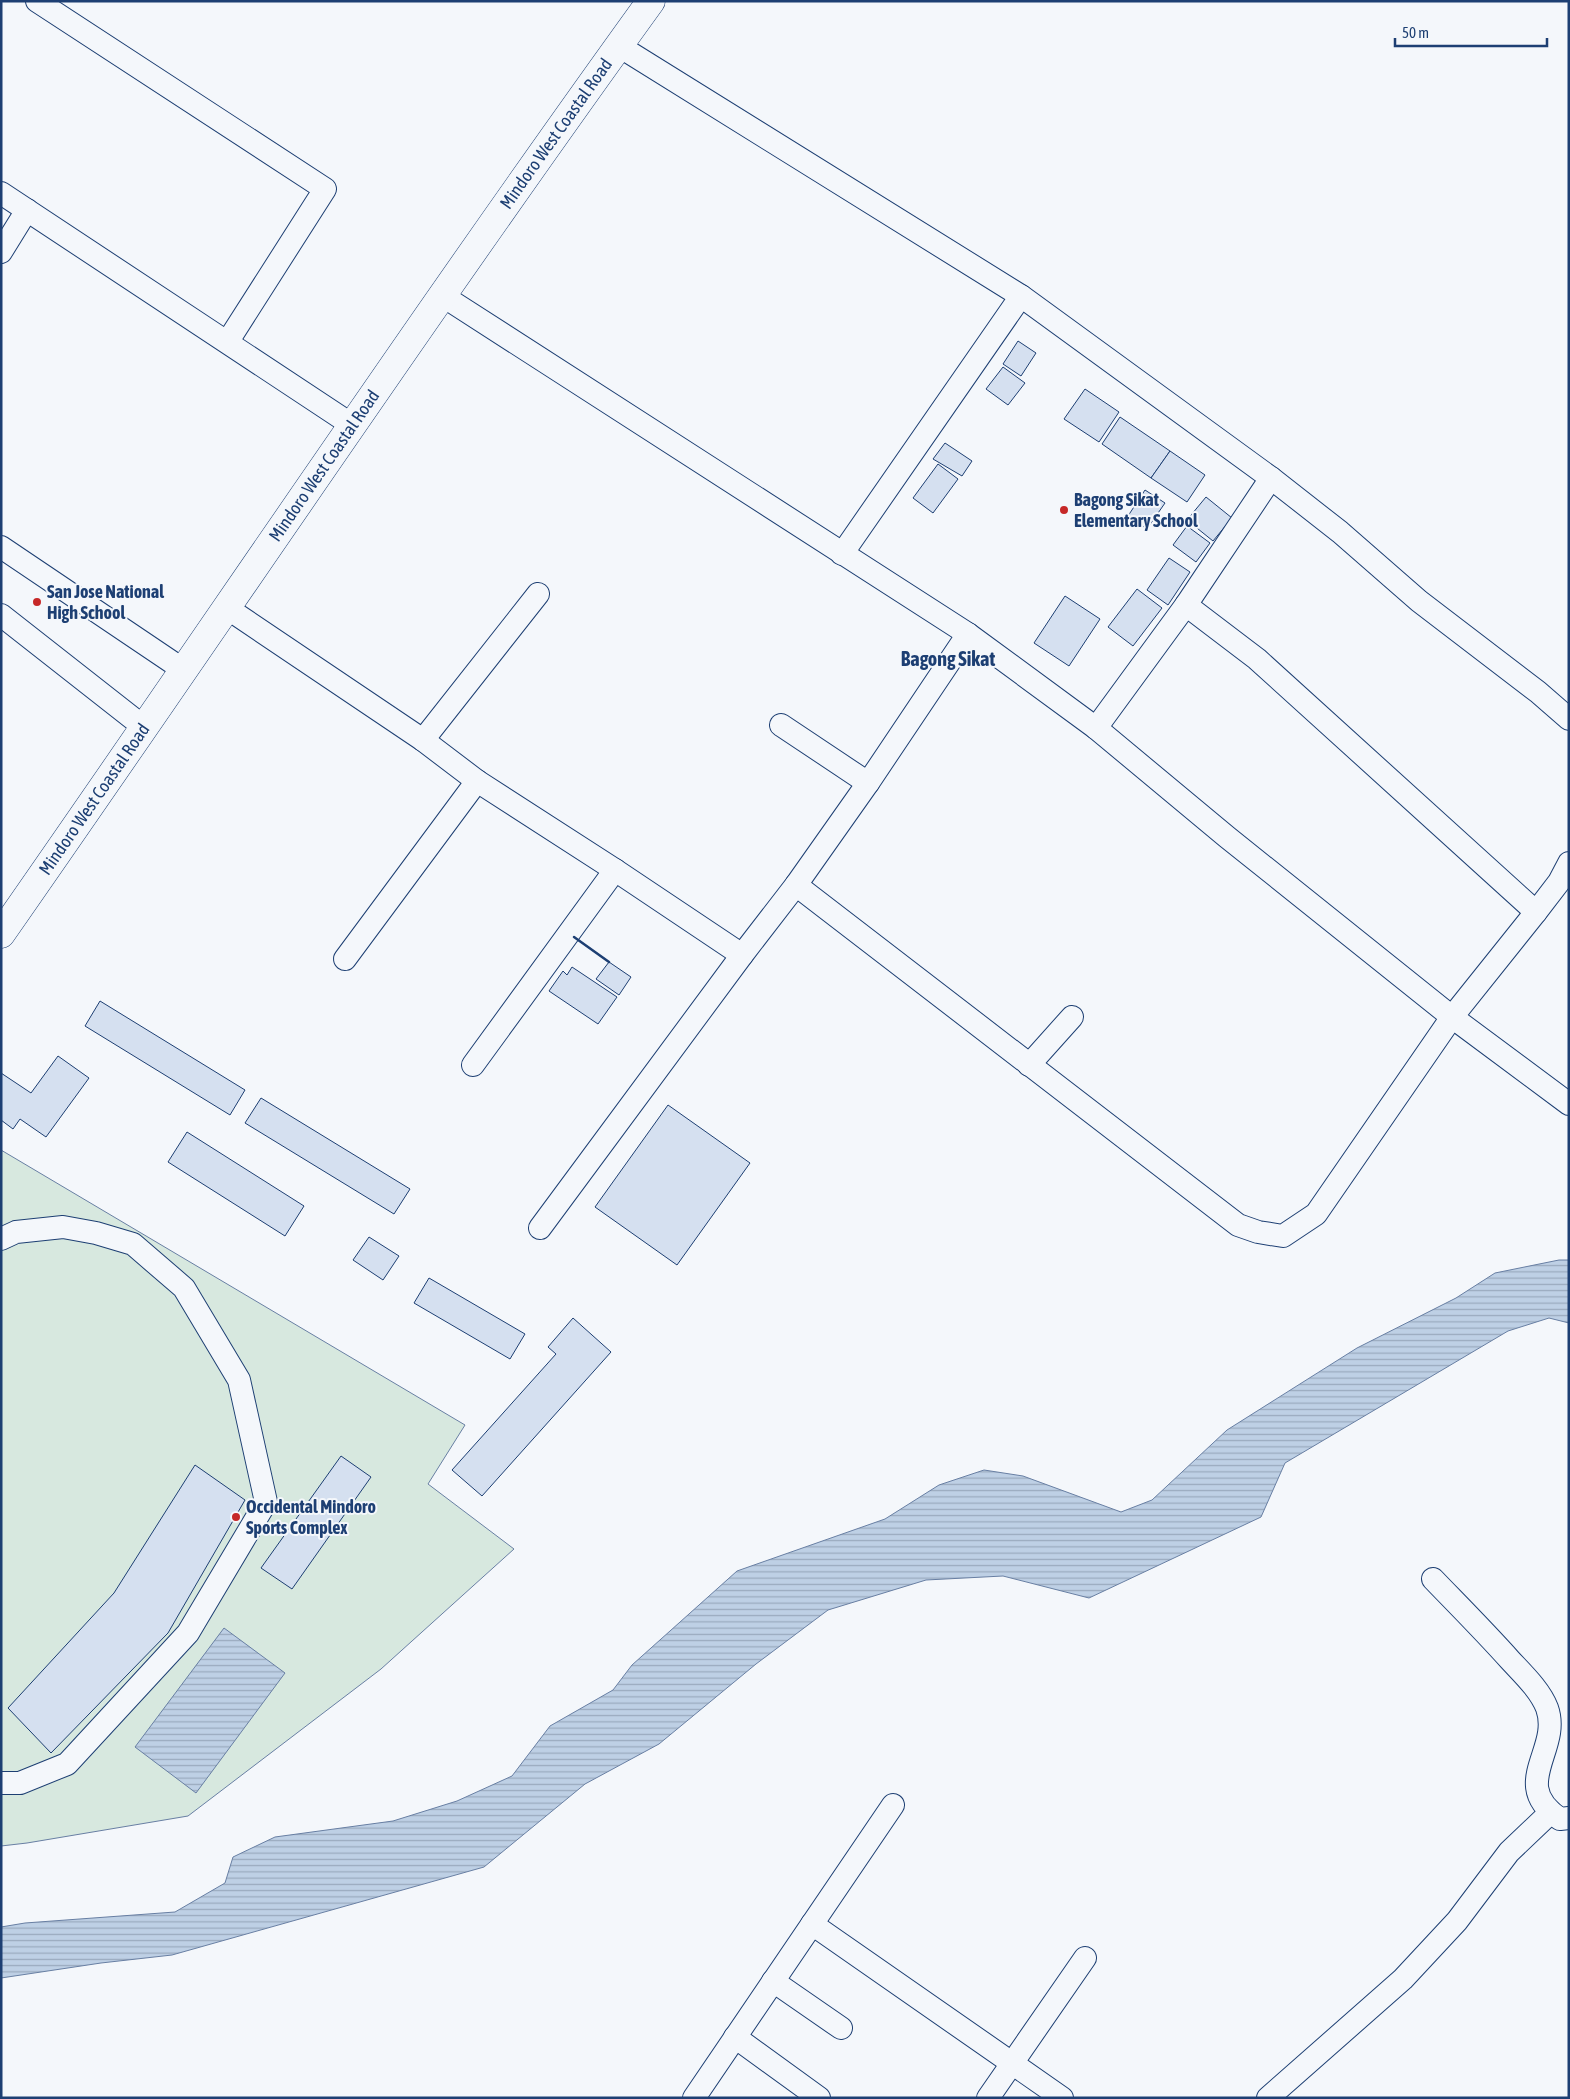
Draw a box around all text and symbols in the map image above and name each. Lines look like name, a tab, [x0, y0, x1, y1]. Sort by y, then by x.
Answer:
scale bar	[1395, 15, 1548, 47]
text: 50 m	[1402, 24, 1429, 41]
street label: Mindoro West Coastal Road	[495, 54, 616, 213]
street label: Mindoro West Coastal Road	[264, 386, 384, 545]
place label: Bagong Sikat Elementary School	[1074, 489, 1198, 531]
marker: Bagong Sikat Elementary School	[1058, 504, 1070, 516]
place label: San Jose National High School	[47, 581, 164, 623]
marker: San Jose National High School	[31, 596, 43, 608]
district label: Bagong Sikat	[901, 647, 995, 670]
street label: Mindoro West Coastal Road	[34, 719, 154, 879]
place label: Occidental Mindoro Sports Complex	[246, 1496, 376, 1538]
marker: Occidental Mindoro Sports Complex	[230, 1511, 242, 1523]

